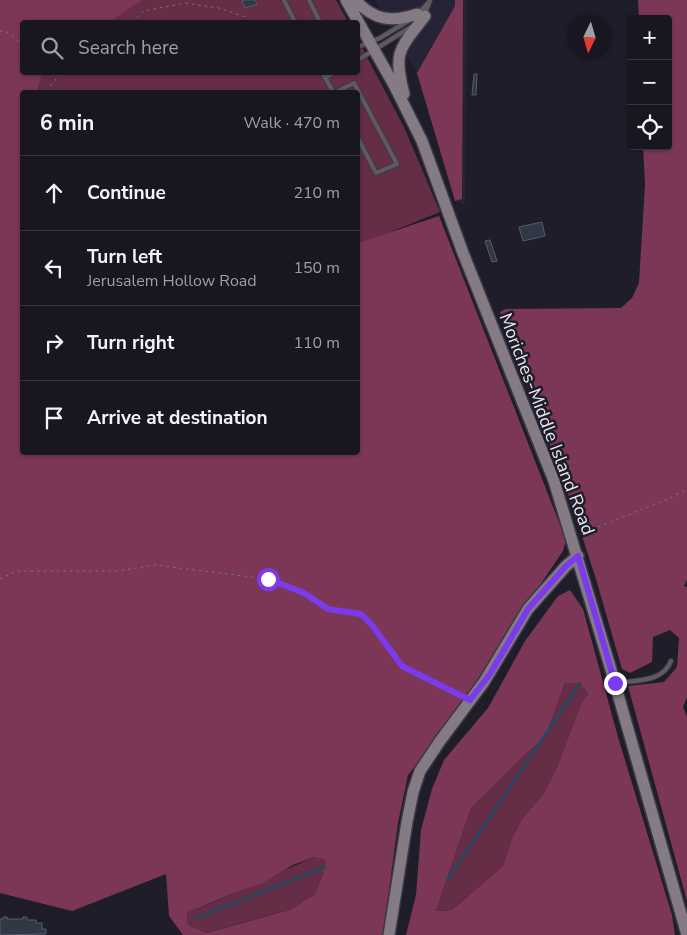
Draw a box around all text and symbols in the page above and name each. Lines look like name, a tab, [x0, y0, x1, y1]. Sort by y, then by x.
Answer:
north arrow	[567, 15, 612, 60]
map controls	[627, 15, 672, 150]
button: +	[627, 15, 672, 60]
search box	[20, 20, 360, 75]
icon: search	[38, 34, 66, 62]
text: Search here	[78, 35, 179, 61]
button: −	[627, 60, 672, 105]
button: locate	[627, 105, 672, 150]
text: 6 min	[40, 109, 94, 137]
text: Walk · 470 m	[244, 112, 340, 134]
icon: ahead	[40, 179, 68, 207]
text: Continue	[87, 180, 166, 206]
text: 210 m	[293, 182, 340, 204]
text: Turn left	[87, 244, 162, 270]
icon: left	[40, 254, 68, 282]
text: 150 m	[293, 257, 340, 279]
text: Jerusalem Hollow Road	[87, 270, 257, 292]
street label: Moriches-Middle Island Road	[494, 310, 600, 538]
icon: right	[40, 329, 68, 357]
text: Turn right	[87, 330, 174, 356]
text: 110 m	[293, 332, 340, 354]
icon: arrive	[40, 404, 68, 432]
text: Arrive at destination	[87, 405, 268, 431]
route start	[257, 568, 280, 591]
route end	[604, 672, 627, 695]

